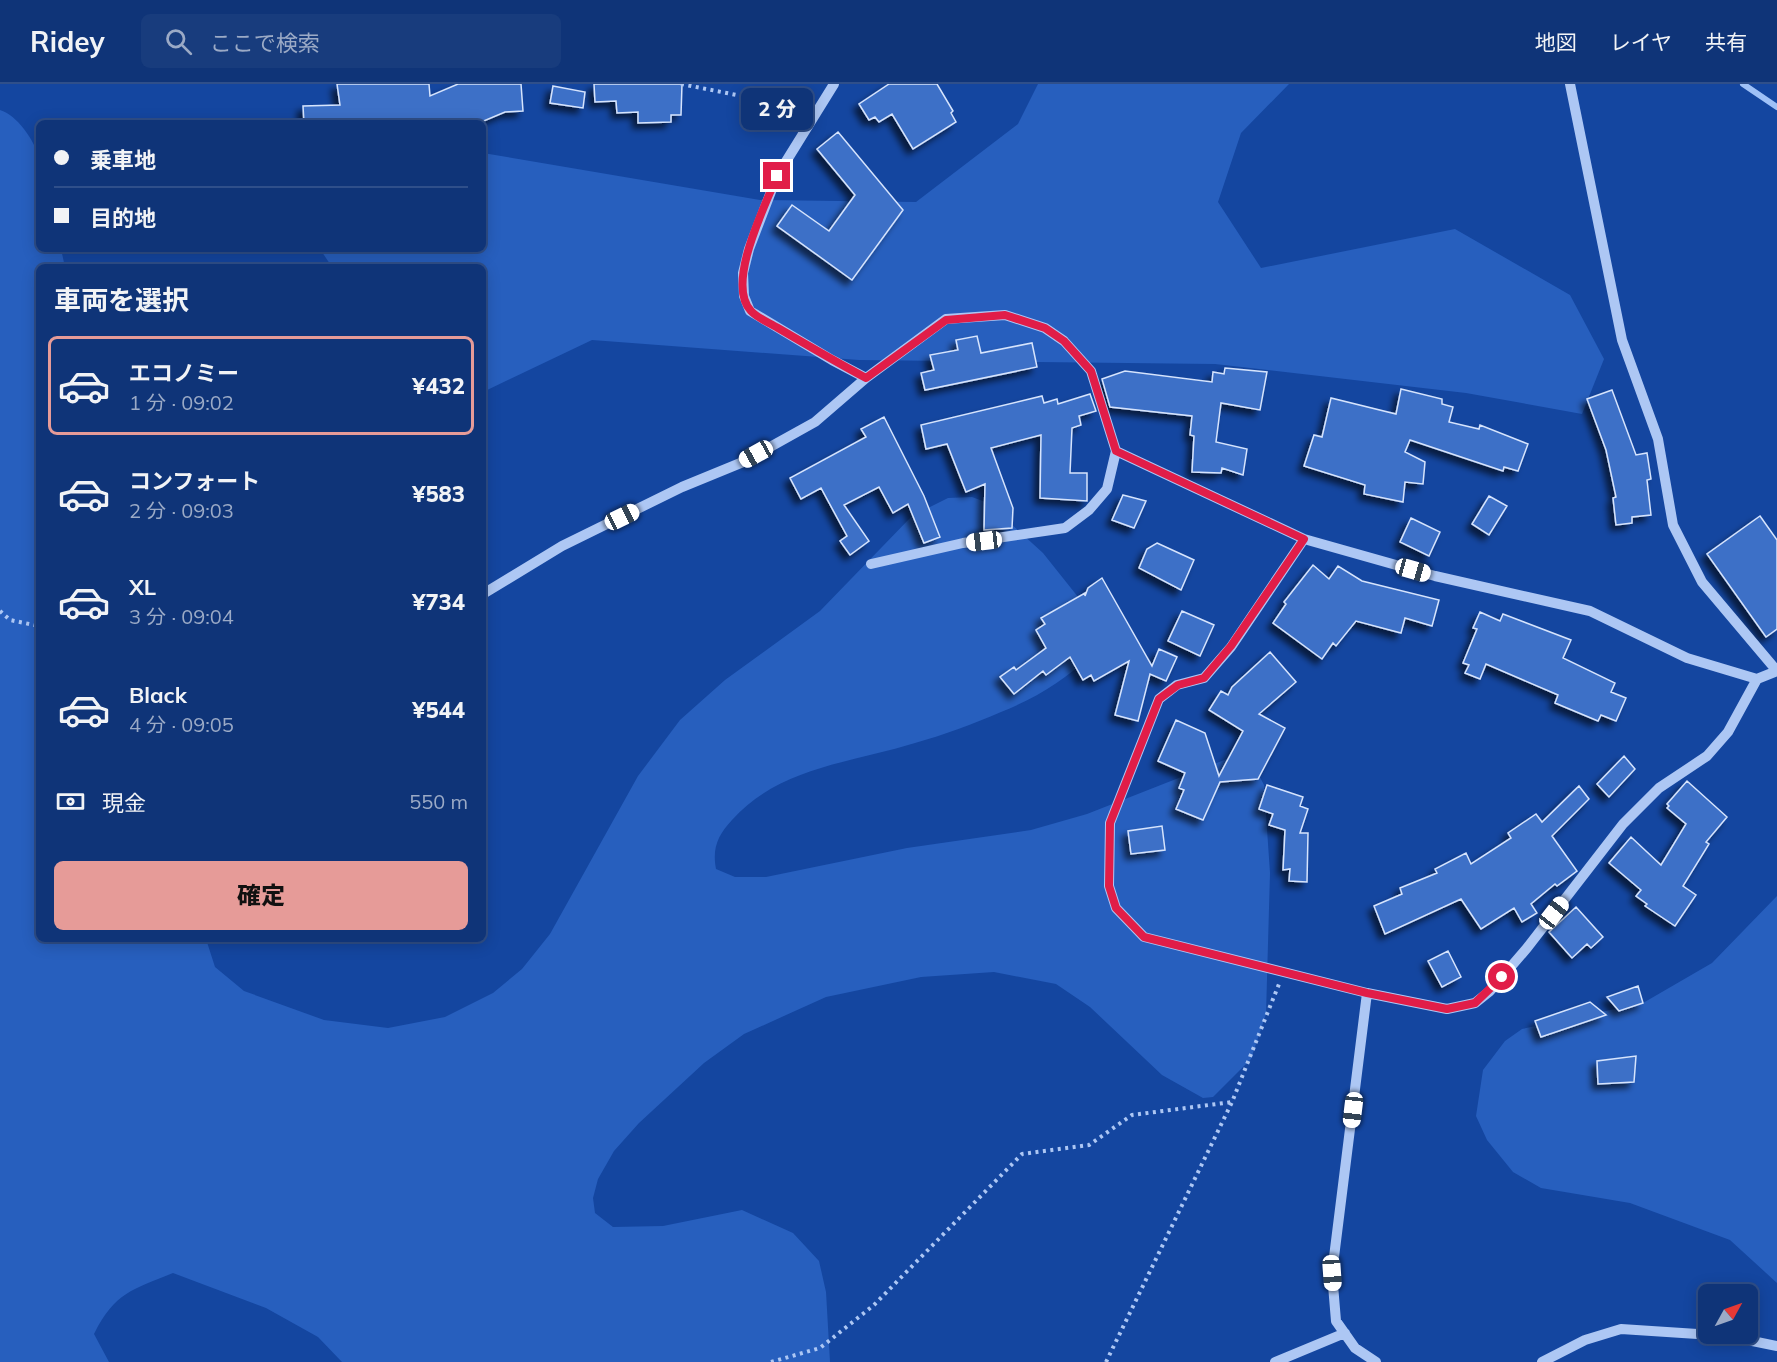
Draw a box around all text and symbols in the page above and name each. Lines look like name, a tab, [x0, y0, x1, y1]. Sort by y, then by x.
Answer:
search box	[141, 14, 561, 68]
text: Ridey	[30, 24, 105, 59]
icon: search	[162, 25, 195, 58]
text: ここで検索	[210, 29, 320, 57]
text: 地図	[1535, 29, 1577, 55]
text: レイヤ	[1610, 29, 1672, 55]
text: 共有	[1705, 29, 1747, 55]
callout: 2 分	[741, 89, 813, 131]
text: 2 分	[758, 96, 796, 121]
text: 乗車地	[90, 146, 156, 174]
route end	[763, 162, 790, 189]
text: 目的地	[90, 204, 156, 232]
text: 車両を選択	[54, 283, 189, 317]
icon: car	[57, 359, 111, 413]
text: エコノミー	[129, 359, 239, 387]
text: ¥432	[412, 372, 465, 400]
text: 1 分 · 09:02	[129, 390, 234, 415]
car	[736, 437, 776, 471]
icon: car	[57, 467, 111, 521]
text: コンフォート	[129, 467, 260, 495]
text: ¥583	[412, 480, 465, 508]
text: 2 分 · 09:03	[129, 498, 234, 523]
car	[602, 501, 642, 533]
car	[965, 530, 1003, 552]
car	[1393, 556, 1433, 584]
text: XL	[129, 573, 156, 601]
icon: car	[57, 575, 111, 629]
text: ¥734	[412, 588, 465, 616]
text: 3 分 · 09:04	[129, 604, 234, 629]
text: Black	[129, 681, 187, 709]
icon: car	[57, 683, 111, 737]
text: ¥544	[412, 696, 465, 724]
text: 4 分 · 09:05	[129, 712, 234, 737]
icon: cash	[54, 785, 87, 818]
text: 現金	[102, 789, 146, 817]
text: 550 m	[409, 789, 468, 814]
button: 確定	[54, 861, 468, 930]
car	[1536, 893, 1572, 933]
route start	[1488, 963, 1515, 990]
car	[1342, 1091, 1364, 1129]
car	[1322, 1254, 1342, 1292]
north arrow	[1698, 1284, 1758, 1344]
map controls	[1698, 1284, 1758, 1344]

